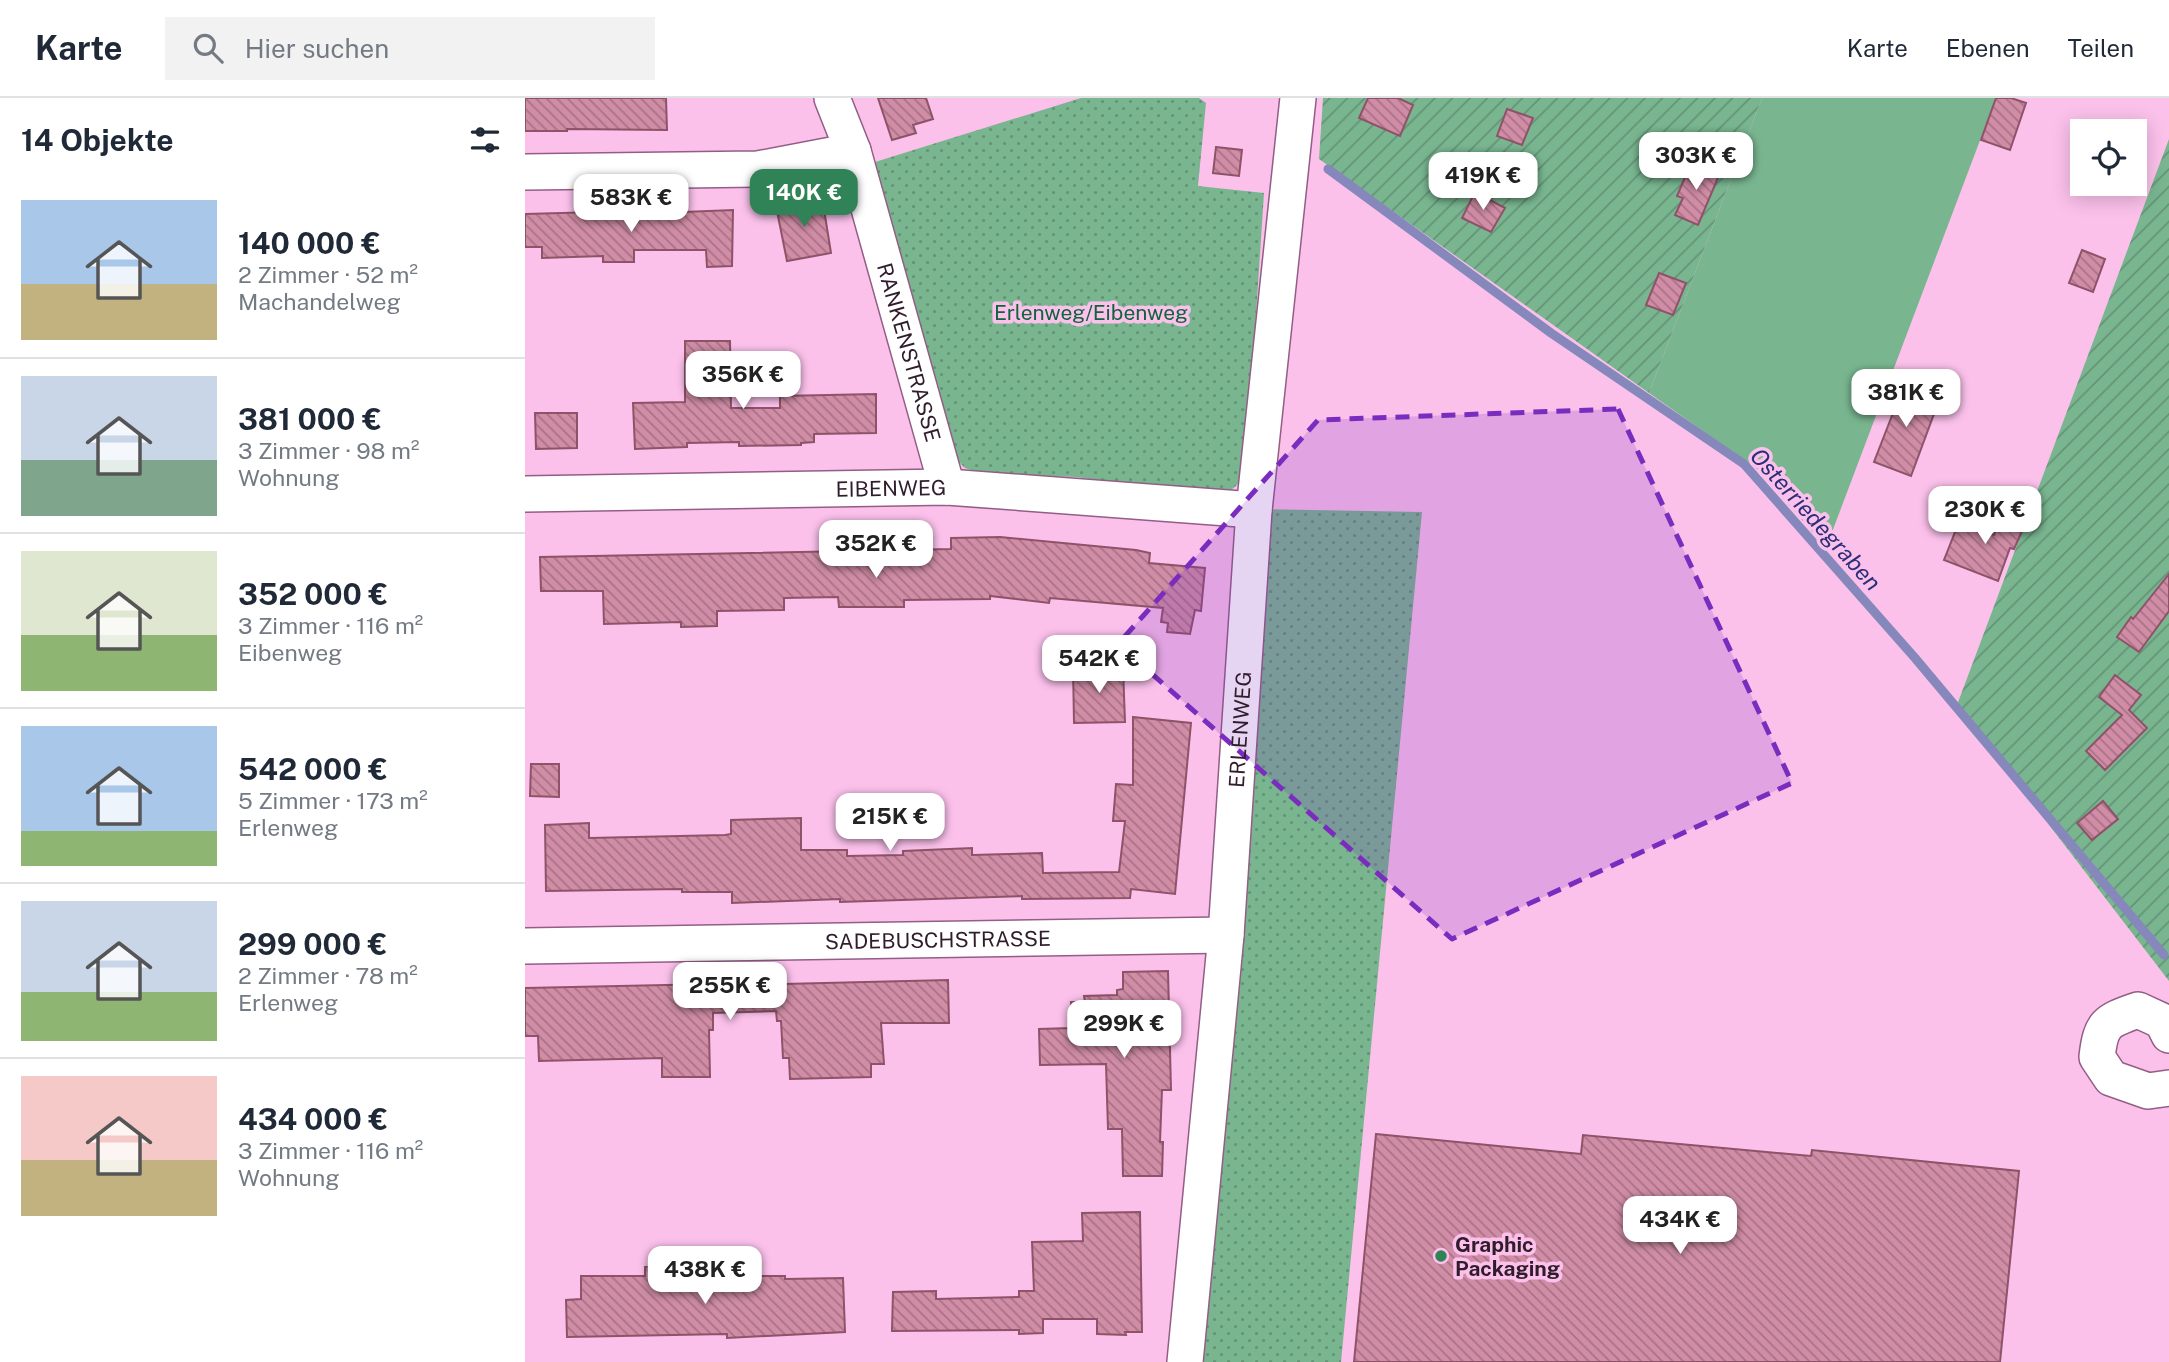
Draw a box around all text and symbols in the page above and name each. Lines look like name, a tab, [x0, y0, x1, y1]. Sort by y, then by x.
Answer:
search box	[165, 17, 655, 80]
text: Karte	[35, 29, 123, 67]
icon: search	[189, 29, 227, 67]
text: Hier suchen	[245, 33, 389, 64]
text: Karte	[1847, 34, 1908, 62]
text: Ebenen	[1946, 34, 2030, 62]
text: Teilen	[2068, 34, 2134, 62]
map controls	[2070, 119, 2147, 196]
button: locate	[2070, 119, 2147, 196]
icon: filters	[466, 121, 504, 159]
text: 14 Objekte	[21, 122, 174, 158]
pin: 303K €	[1639, 132, 1753, 192]
text: 303K €	[1655, 141, 1737, 168]
pin: 419K €	[1426, 152, 1540, 212]
text: 419K €	[1445, 161, 1521, 188]
pin: 140K €	[747, 170, 861, 229]
pin: 583K €	[574, 174, 688, 234]
text: 140K €	[766, 178, 842, 205]
text: 583K €	[590, 183, 672, 210]
text: 140 000 €	[238, 225, 381, 261]
icon: home	[77, 228, 161, 312]
street label: RANKENSTRASSE	[872, 260, 946, 445]
text: 2 Zimmer · 52 m²	[238, 261, 418, 288]
text: Machandelweg	[238, 288, 401, 315]
park label: Erlenweg/Eibenweg	[994, 300, 1188, 325]
pin: 356K €	[686, 352, 800, 411]
text: 356K €	[702, 360, 784, 387]
pin: 381K €	[1849, 370, 1963, 429]
text: 381K €	[1867, 378, 1945, 405]
text: 381 000 €	[238, 401, 382, 437]
icon: home	[77, 404, 161, 488]
text: 3 Zimmer · 98 m²	[238, 437, 419, 464]
water label: Osterriedegraben	[1745, 442, 1887, 596]
text: Wohnung	[238, 464, 340, 491]
street label: EIBENWEG	[835, 475, 947, 501]
pin: 230K €	[1928, 486, 2042, 546]
text: 230K €	[1944, 495, 2026, 522]
pin: 352K €	[819, 520, 933, 580]
text: 352K €	[835, 529, 917, 556]
text: 352 000 €	[238, 576, 388, 612]
icon: home	[77, 579, 161, 663]
text: 3 Zimmer · 116 m²	[238, 612, 423, 639]
pin: 542K €	[1042, 636, 1156, 695]
text: Eibenweg	[238, 639, 342, 666]
text: 542K €	[1058, 644, 1140, 671]
street label: ERLENWEG	[1223, 670, 1256, 789]
text: 542 000 €	[238, 751, 388, 787]
icon: home	[77, 754, 161, 838]
text: 5 Zimmer · 173 m²	[238, 787, 428, 814]
pin: 215K €	[833, 794, 947, 853]
text: 215K €	[852, 802, 928, 829]
text: Erlenweg	[238, 814, 338, 841]
street label: SADEBUSCHSTRASSE	[825, 925, 1051, 954]
text: 299 000 €	[238, 926, 387, 962]
icon: home	[77, 929, 161, 1013]
text: 2 Zimmer · 78 m²	[238, 962, 418, 989]
pin: 255K €	[673, 962, 787, 1022]
text: 255K €	[689, 971, 771, 998]
text: Erlenweg	[238, 989, 338, 1016]
pin: 299K €	[1067, 1000, 1181, 1060]
text: 299K €	[1083, 1009, 1165, 1036]
text: 434 000 €	[238, 1101, 388, 1137]
icon: home	[77, 1104, 161, 1188]
text: 3 Zimmer · 116 m²	[238, 1137, 423, 1164]
text: Wohnung	[238, 1164, 340, 1191]
pin: 434K €	[1623, 1196, 1737, 1256]
text: 434K €	[1639, 1205, 1721, 1232]
place label: Graphic Packaging	[1455, 1232, 1560, 1281]
pin: 438K €	[648, 1246, 762, 1306]
marker: Graphic Packaging	[1433, 1248, 1449, 1264]
text: 438K €	[664, 1255, 746, 1282]

